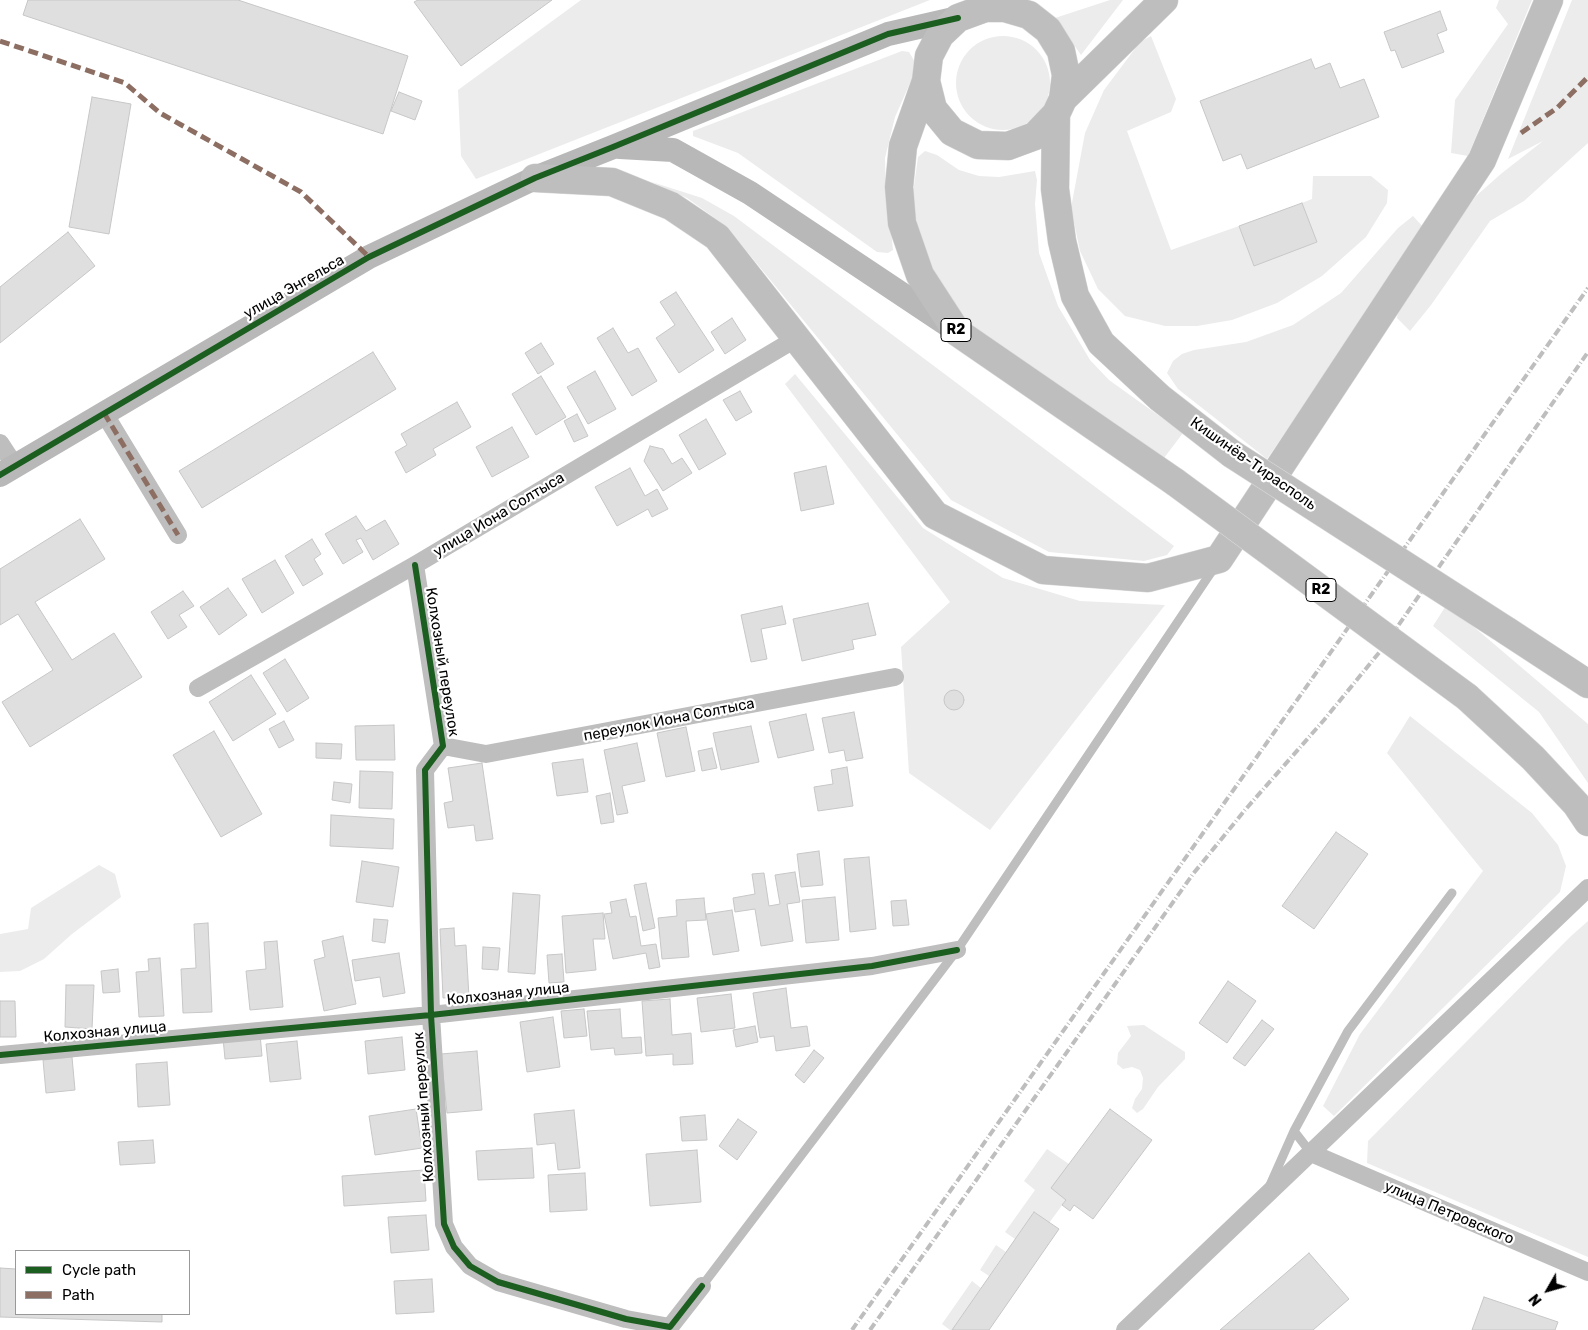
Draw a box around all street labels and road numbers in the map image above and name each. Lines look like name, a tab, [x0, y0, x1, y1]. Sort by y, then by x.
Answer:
street label: улица Энгельса	[241, 251, 347, 323]
road number: R2	[941, 318, 971, 342]
street label: Кишинёв-Тирасполь	[1186, 414, 1320, 514]
street label: улица Иона Солтыса	[430, 469, 568, 561]
road number: R2	[1306, 578, 1336, 602]
street label: Колхозный переулок	[421, 586, 463, 738]
street label: переулок Иона Солтыса	[582, 695, 756, 745]
street label: Колхозная улица	[446, 979, 570, 1009]
street label: Колхозная улица	[43, 1018, 167, 1046]
street label: Колхозный переулок	[410, 1031, 438, 1183]
street label: улица Петровского	[1381, 1178, 1517, 1248]

